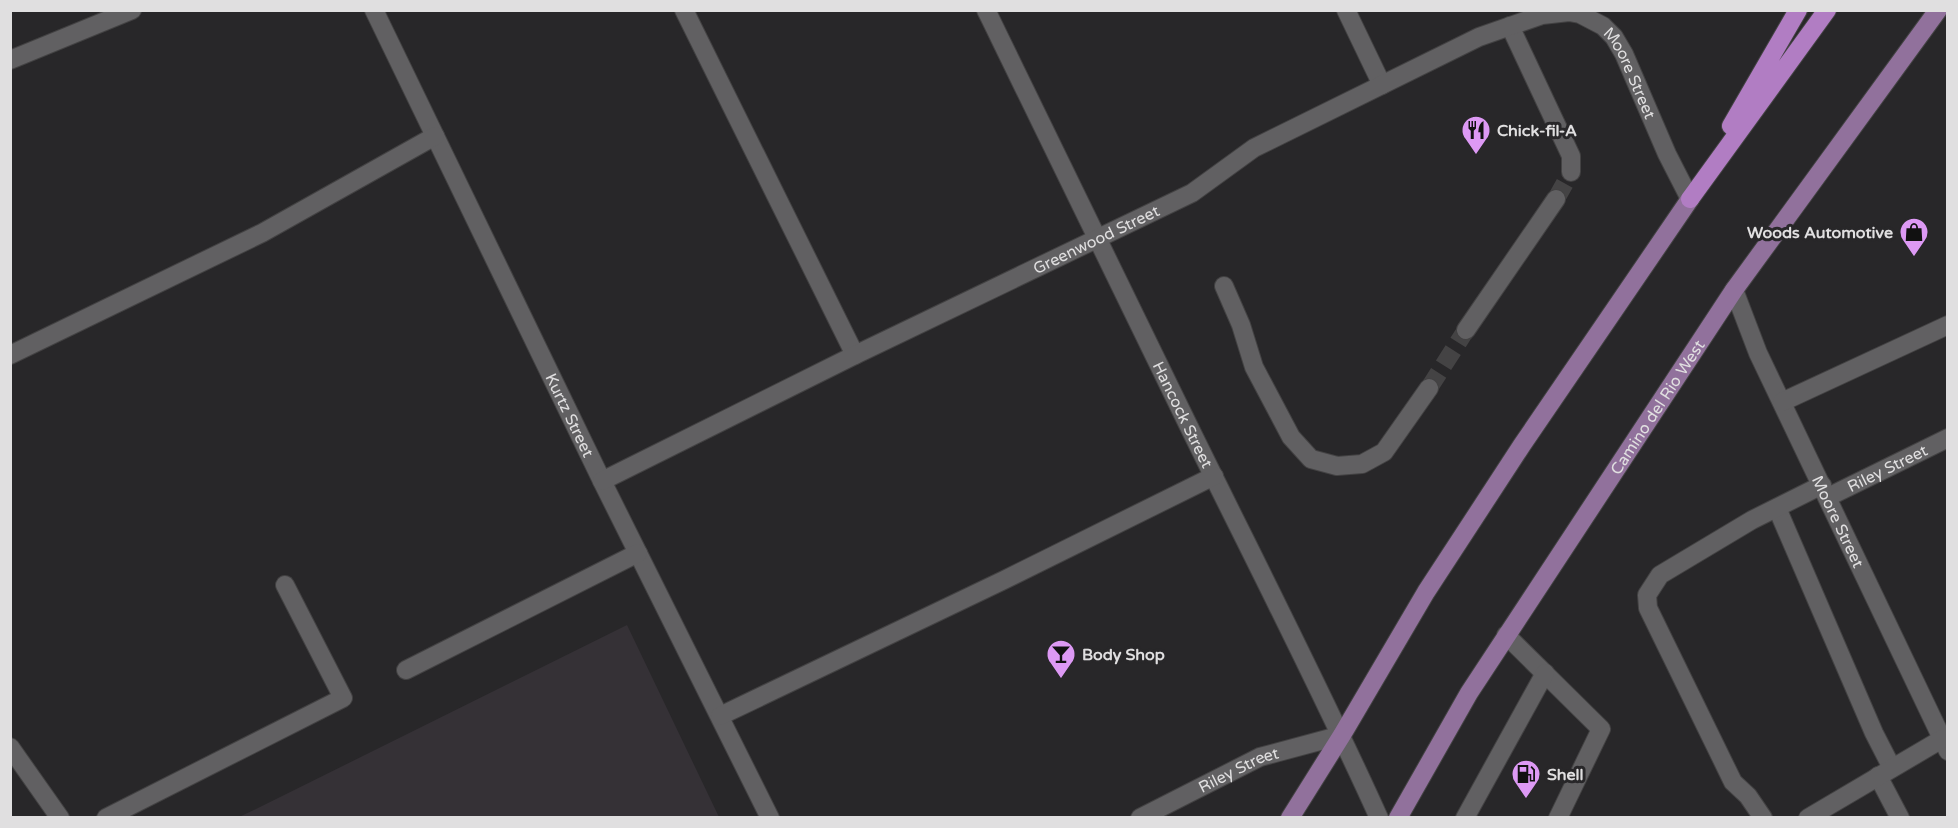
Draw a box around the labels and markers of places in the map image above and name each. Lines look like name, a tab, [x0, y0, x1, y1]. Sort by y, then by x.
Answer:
restaurant icon: Chick-fil-A	[1460, 114, 1492, 156]
place label: Chick-fil-A	[1497, 121, 1577, 141]
shop icon: Woods Automotive	[1898, 216, 1930, 258]
place label: Woods Automotive	[1747, 223, 1893, 243]
bar icon: Body Shop	[1045, 638, 1077, 680]
place label: Body Shop	[1082, 645, 1165, 665]
fuel station icon: Shell	[1510, 758, 1542, 800]
place label: Shell	[1547, 765, 1584, 785]

